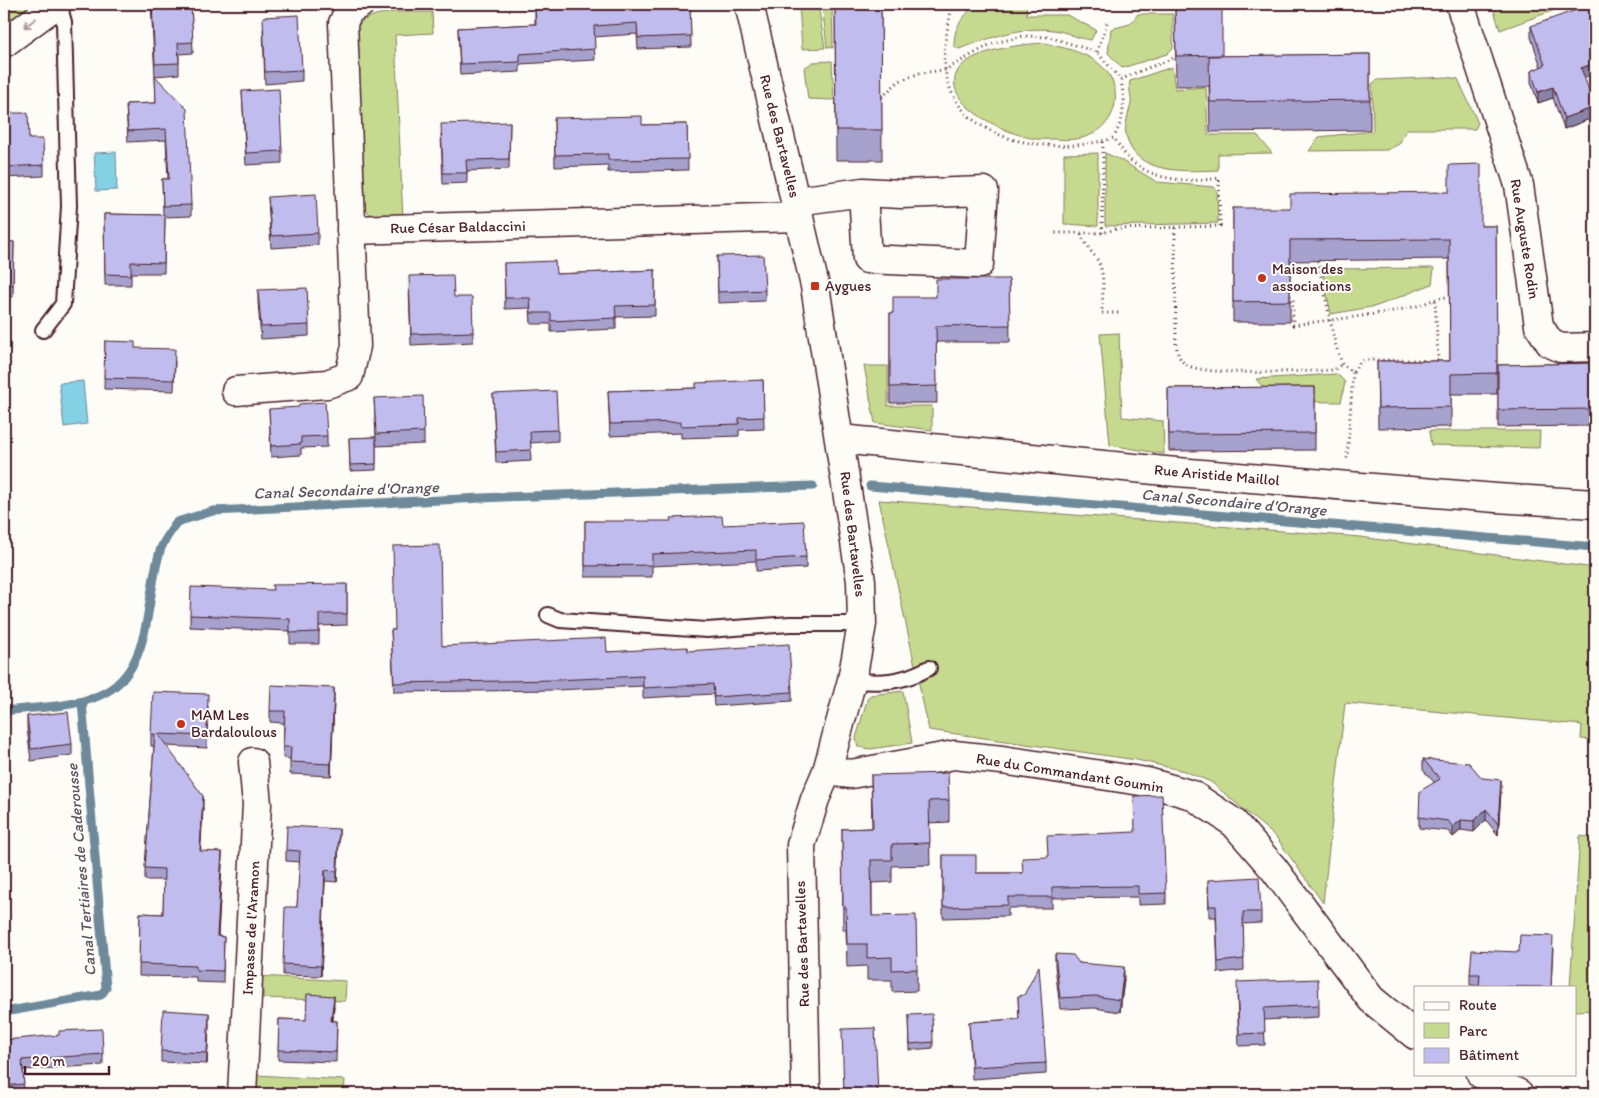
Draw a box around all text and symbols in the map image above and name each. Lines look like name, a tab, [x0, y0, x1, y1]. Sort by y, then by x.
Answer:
one-way arrow	[24, 18, 37, 29]
street label: Rue des Bartavelles	[756, 72, 804, 200]
street label: Rue Auguste Rodin	[1507, 178, 1543, 300]
street label: Rue César Baldaccini	[390, 217, 526, 237]
place label: Maison des associations	[1272, 260, 1351, 295]
marker: Maison des associations	[1256, 272, 1268, 284]
place label: Aygues	[825, 277, 871, 295]
marker: Aygues	[809, 280, 821, 292]
street label: Rue Aristide Maillol	[1153, 461, 1281, 490]
street label: Rue des Bartavelles	[836, 470, 870, 598]
water label: Canal Secondaire d'Orange	[253, 477, 440, 503]
water label: Canal Secondaire d'Orange	[1141, 484, 1329, 520]
place label: MAM Les Bardaloulous	[191, 706, 277, 741]
marker: MAM Les Bardaloulous	[175, 718, 187, 730]
street label: Rue du Commandant Goumin	[975, 749, 1166, 797]
water label: Canal Tertiaires de Caderousse	[62, 762, 100, 977]
street label: Impasse de l'Aramon	[238, 860, 264, 996]
street label: Rue des Bartavelles	[791, 880, 813, 1007]
legend	[1414, 986, 1576, 1076]
text: Route	[1459, 996, 1497, 1014]
text: Parc	[1459, 1022, 1488, 1040]
scale bar	[25, 1043, 109, 1075]
text: Bâtiment	[1459, 1046, 1520, 1064]
text: 20 m	[32, 1052, 66, 1070]

